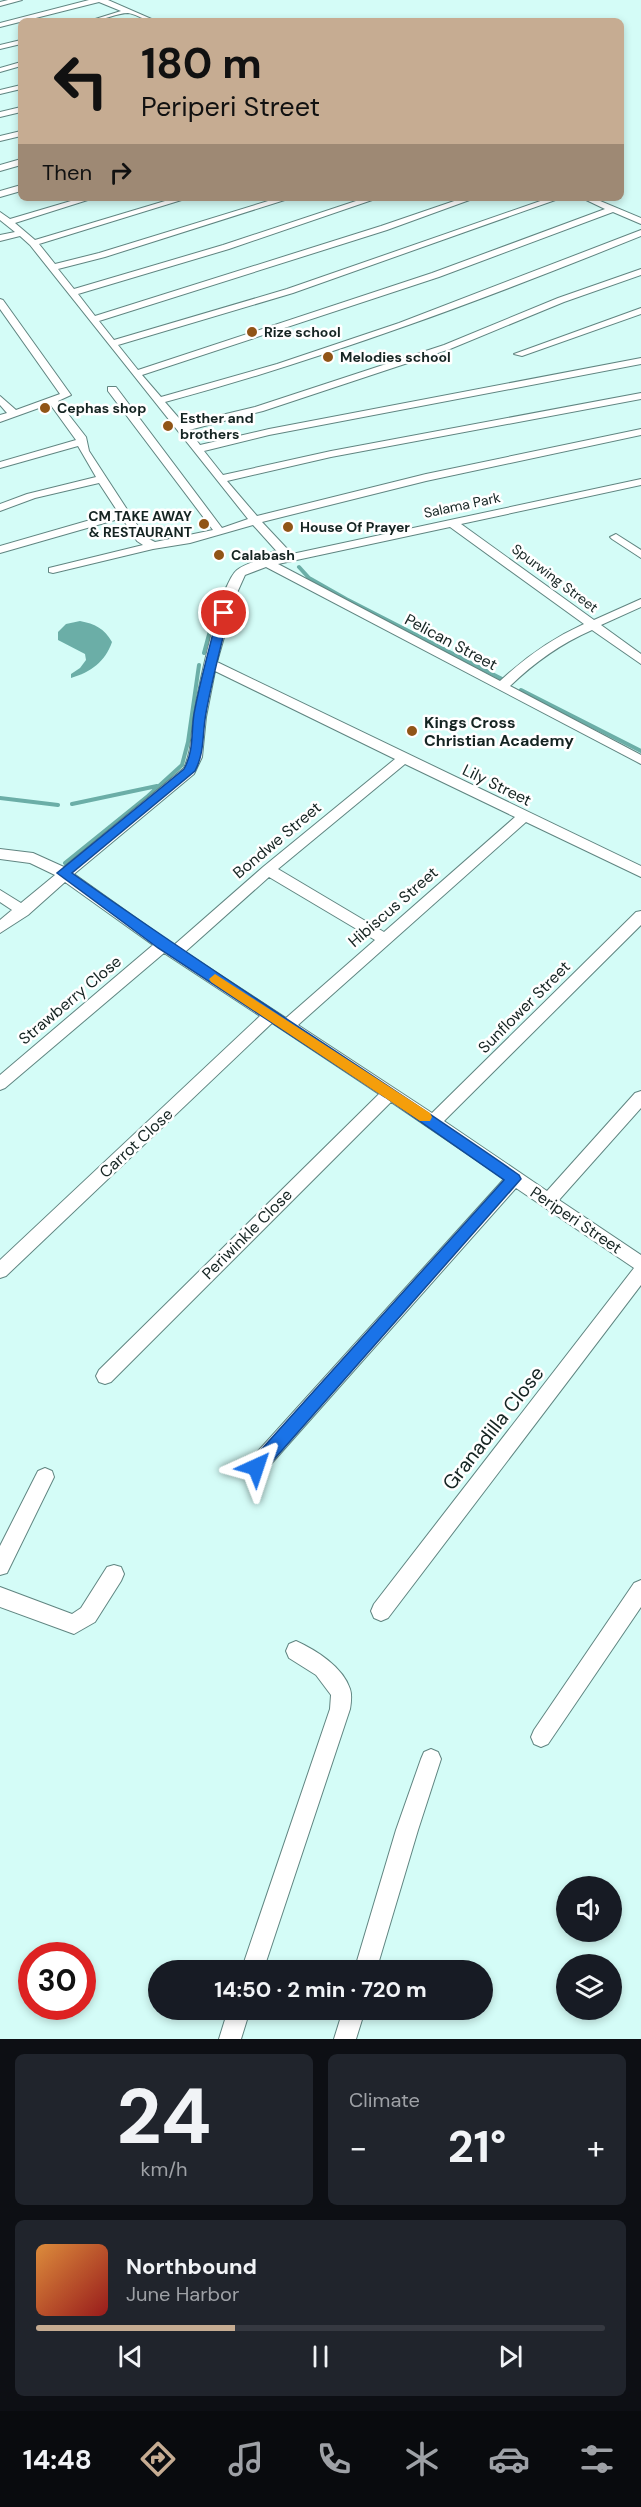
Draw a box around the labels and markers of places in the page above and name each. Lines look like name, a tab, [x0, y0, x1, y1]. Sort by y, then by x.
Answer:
place label: Rize school	[264, 323, 341, 341]
marker: Rize school	[245, 325, 259, 339]
place label: Melodies school	[340, 348, 451, 366]
marker: Melodies school	[321, 350, 335, 364]
place label: Cephas shop	[57, 399, 146, 417]
marker: Cephas shop	[38, 401, 52, 415]
place label: Esther and brothers	[180, 409, 254, 443]
marker: Esther and brothers	[161, 419, 175, 433]
place label: CM TAKE AWAY & RESTAURANT	[88, 507, 192, 541]
marker: CM TAKE AWAY & RESTAURANT	[197, 517, 211, 531]
place label: House Of Prayer	[300, 518, 410, 536]
marker: House Of Prayer	[281, 520, 295, 534]
place label: Calabash	[231, 546, 295, 564]
marker: Calabash	[212, 548, 226, 562]
pin	[198, 587, 249, 638]
place label: Kings Cross Christian Academy	[424, 712, 574, 751]
marker: Kings Cross Christian Academy	[405, 724, 419, 738]

